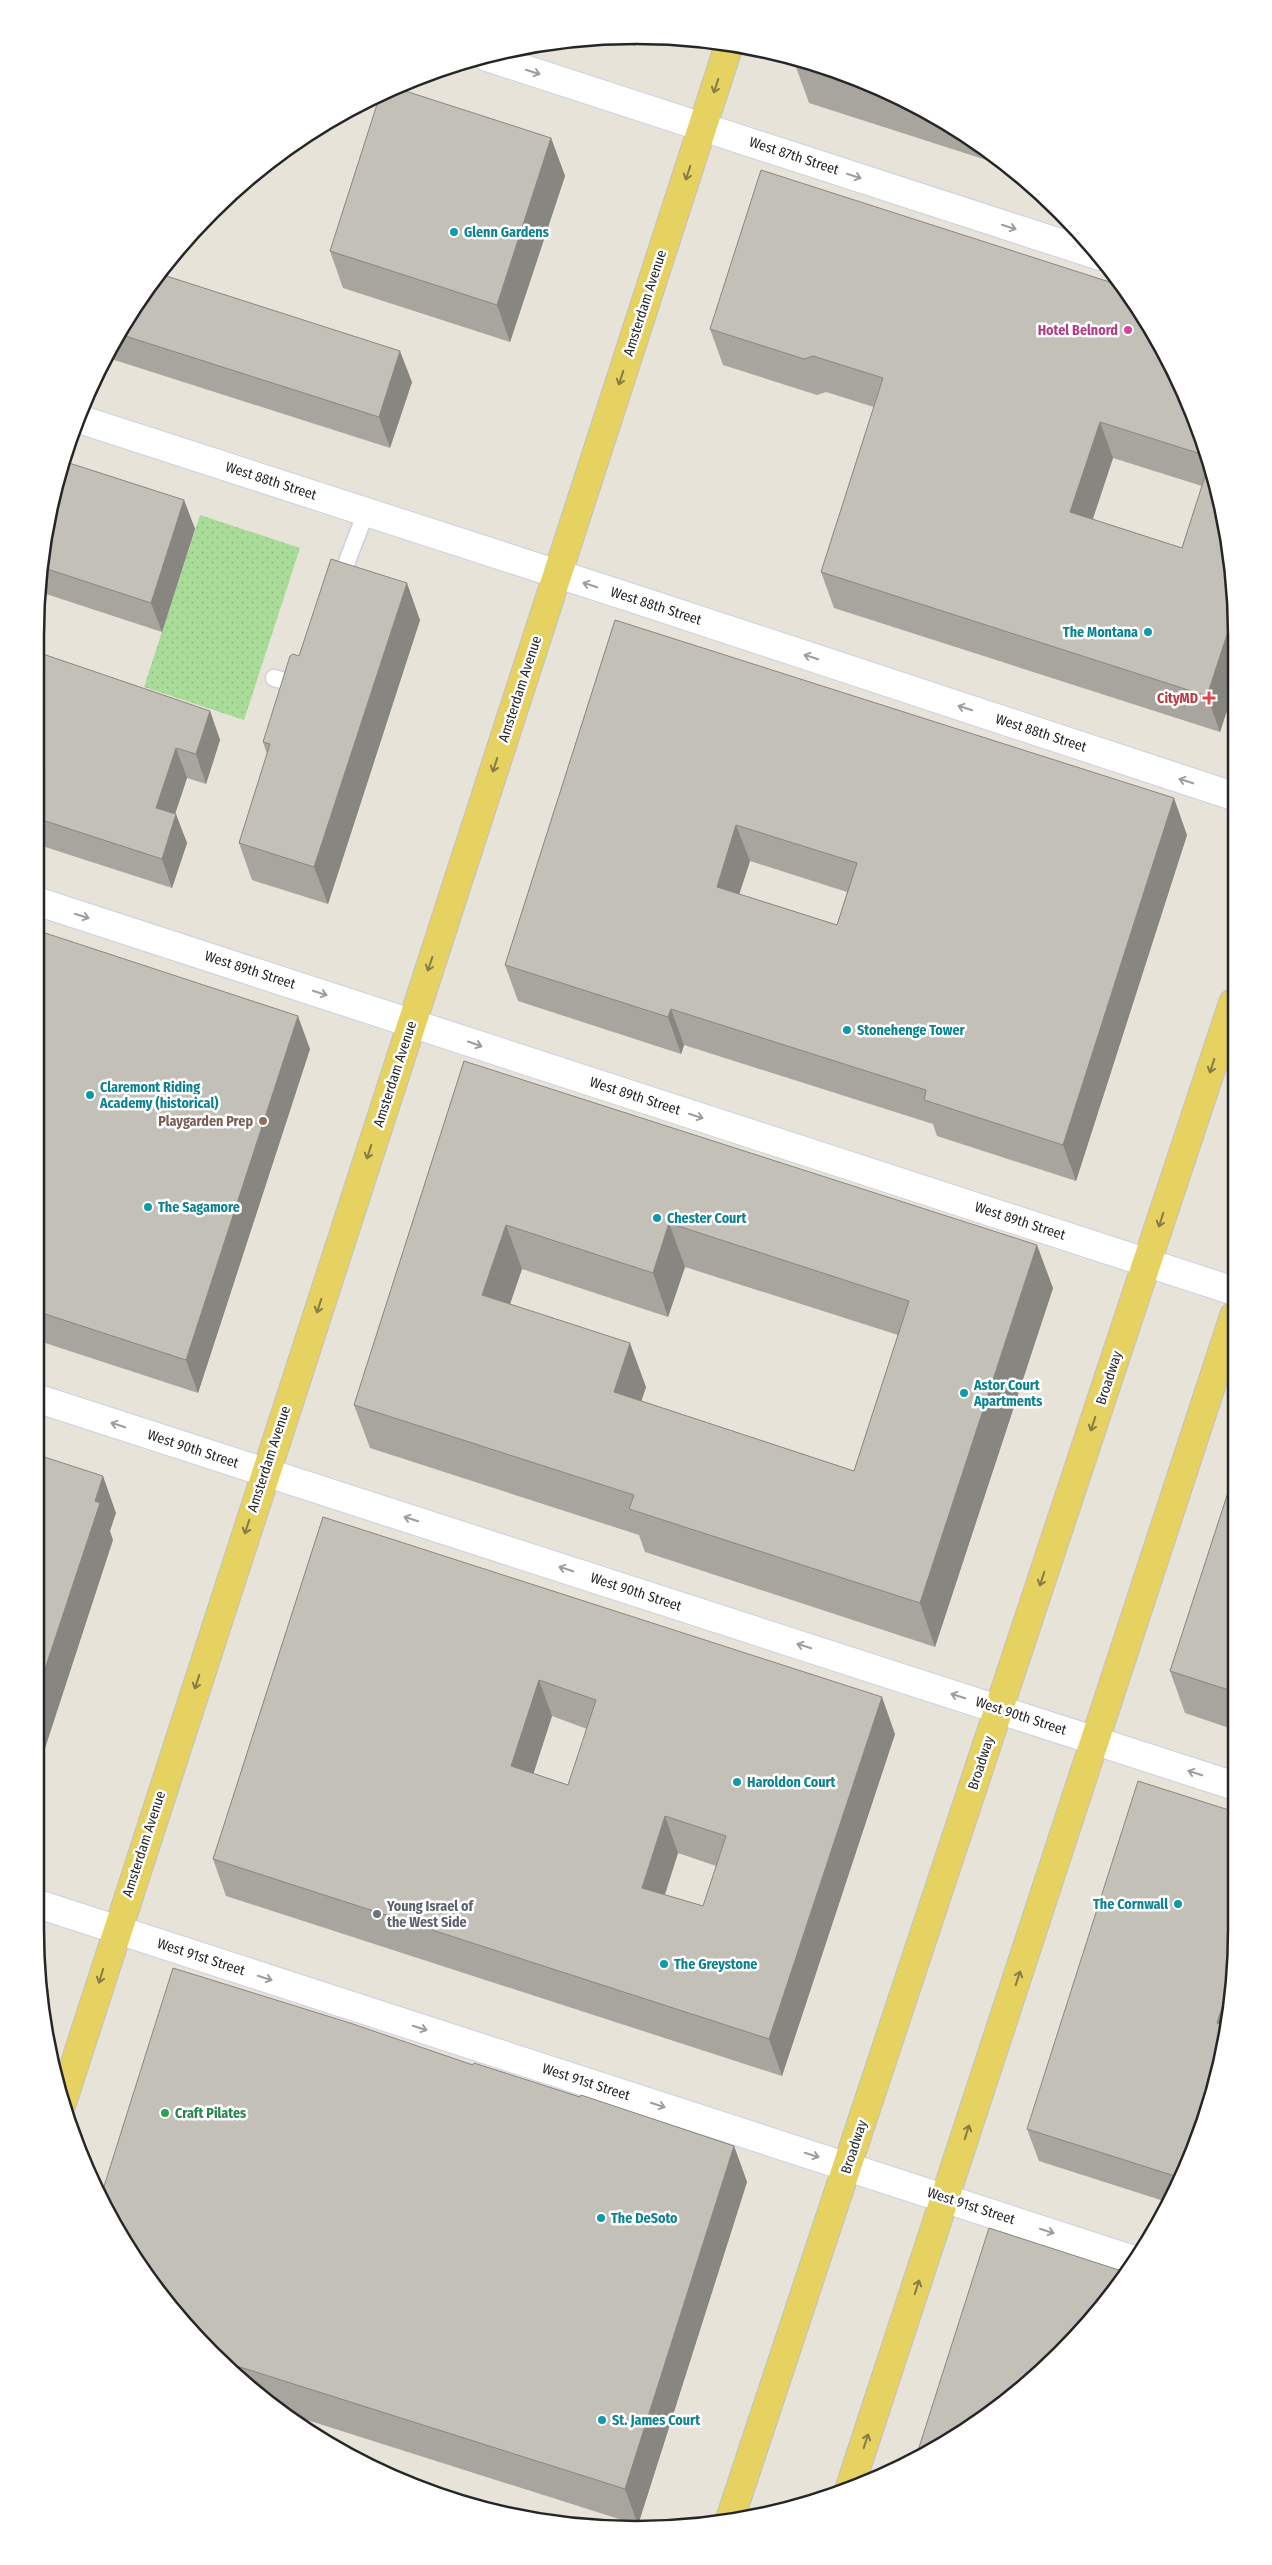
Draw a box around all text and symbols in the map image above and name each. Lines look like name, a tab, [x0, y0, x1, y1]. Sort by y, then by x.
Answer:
one-way arrow	[525, 67, 541, 77]
one-way arrow	[710, 78, 720, 94]
street label: West 87th Street	[747, 134, 841, 179]
one-way arrow	[682, 165, 692, 181]
one-way arrow	[846, 172, 862, 182]
one-way arrow	[1000, 222, 1016, 232]
place label: Glenn Gardens	[464, 224, 549, 241]
marker: Glenn Gardens	[448, 226, 460, 238]
street label: Amsterdam Avenue	[620, 248, 670, 358]
place label: Hotel Belnord	[1038, 322, 1118, 339]
marker: Hotel Belnord	[1122, 324, 1134, 336]
one-way arrow	[616, 369, 625, 385]
street label: West 88th Street	[223, 458, 319, 504]
one-way arrow	[583, 580, 598, 589]
street label: West 88th Street	[608, 583, 704, 629]
place label: The Montana	[1063, 624, 1138, 641]
marker: The Montana	[1142, 626, 1154, 638]
street label: Amsterdam Avenue	[495, 634, 545, 744]
one-way arrow	[804, 652, 819, 661]
place label: CityMD	[1157, 690, 1198, 707]
marker: CityMD	[1202, 691, 1216, 705]
one-way arrow	[958, 703, 974, 712]
street label: West 88th Street	[993, 710, 1089, 756]
one-way arrow	[490, 757, 500, 773]
one-way arrow	[1179, 776, 1195, 785]
one-way arrow	[74, 912, 90, 921]
street label: West 89th Street	[202, 947, 298, 993]
one-way arrow	[425, 956, 435, 972]
one-way arrow	[312, 988, 328, 998]
street label: Amsterdam Avenue	[370, 1019, 420, 1129]
place label: Stonehenge Tower	[857, 1022, 966, 1039]
marker: Stonehenge Tower	[841, 1024, 853, 1036]
one-way arrow	[466, 1040, 482, 1049]
one-way arrow	[1207, 1058, 1216, 1073]
street label: West 89th Street	[587, 1073, 683, 1119]
place label: Claremont Riding Academy (historical)	[99, 1079, 218, 1112]
marker: Claremont Riding Academy (historical)	[84, 1089, 96, 1101]
one-way arrow	[687, 1111, 703, 1121]
place label: Playgarden Prep	[158, 1113, 253, 1130]
marker: Playgarden Prep	[257, 1115, 269, 1127]
one-way arrow	[364, 1144, 374, 1160]
street label: West 89th Street	[972, 1198, 1068, 1244]
place label: The Sagamore	[158, 1199, 240, 1216]
marker: The Sagamore	[142, 1201, 154, 1213]
place label: Chester Court	[667, 1210, 747, 1227]
marker: Chester Court	[651, 1212, 663, 1224]
one-way arrow	[1156, 1212, 1165, 1228]
one-way arrow	[314, 1298, 323, 1314]
street label: Broadway	[1092, 1348, 1126, 1407]
place label: Astor Court Apartments	[973, 1377, 1042, 1410]
marker: Astor Court Apartments	[958, 1387, 970, 1399]
street label: Amsterdam Avenue	[244, 1404, 294, 1514]
one-way arrow	[1088, 1416, 1098, 1432]
one-way arrow	[111, 1420, 127, 1429]
street label: West 90th Street	[145, 1426, 241, 1472]
one-way arrow	[404, 1514, 419, 1523]
one-way arrow	[242, 1519, 251, 1535]
one-way arrow	[558, 1564, 574, 1573]
street label: West 90th Street	[588, 1569, 684, 1615]
one-way arrow	[1037, 1570, 1047, 1586]
one-way arrow	[796, 1641, 812, 1650]
one-way arrow	[191, 1674, 201, 1690]
one-way arrow	[951, 1690, 967, 1700]
street label: West 90th Street	[973, 1693, 1069, 1739]
street label: Broadway	[964, 1733, 998, 1792]
one-way arrow	[1187, 1767, 1203, 1777]
place label: Haroldon Court	[747, 1774, 837, 1791]
marker: Haroldon Court	[731, 1776, 743, 1788]
street label: Amsterdam Avenue	[119, 1789, 169, 1899]
place label: The Cornwall	[1093, 1896, 1168, 1913]
place label: Young Israel of the West Side	[386, 1898, 474, 1931]
marker: The Cornwall	[1172, 1898, 1184, 1910]
marker: Young Israel of the West Side	[371, 1908, 383, 1920]
street label: West 91st Street	[155, 1935, 247, 1979]
place label: The Greystone	[674, 1956, 757, 1973]
marker: The Greystone	[658, 1958, 670, 1970]
one-way arrow	[96, 1968, 106, 1984]
one-way arrow	[1014, 1971, 1023, 1986]
one-way arrow	[257, 1973, 273, 1983]
one-way arrow	[411, 2023, 427, 2033]
street label: West 91st Street	[540, 2060, 632, 2104]
one-way arrow	[649, 2100, 665, 2110]
place label: Craft Pilates	[175, 2105, 246, 2122]
marker: Craft Pilates	[159, 2107, 171, 2119]
street label: Broadway	[837, 2117, 871, 2176]
one-way arrow	[963, 2125, 972, 2141]
one-way arrow	[804, 2151, 819, 2160]
street label: West 91st Street	[925, 2184, 1017, 2228]
place label: The DeSoto	[611, 2210, 678, 2227]
marker: The DeSoto	[595, 2212, 607, 2224]
one-way arrow	[1039, 2227, 1055, 2237]
one-way arrow	[913, 2280, 922, 2295]
place label: St. James Court	[612, 2412, 701, 2429]
marker: St. James Court	[596, 2414, 608, 2426]
one-way arrow	[861, 2433, 871, 2449]

